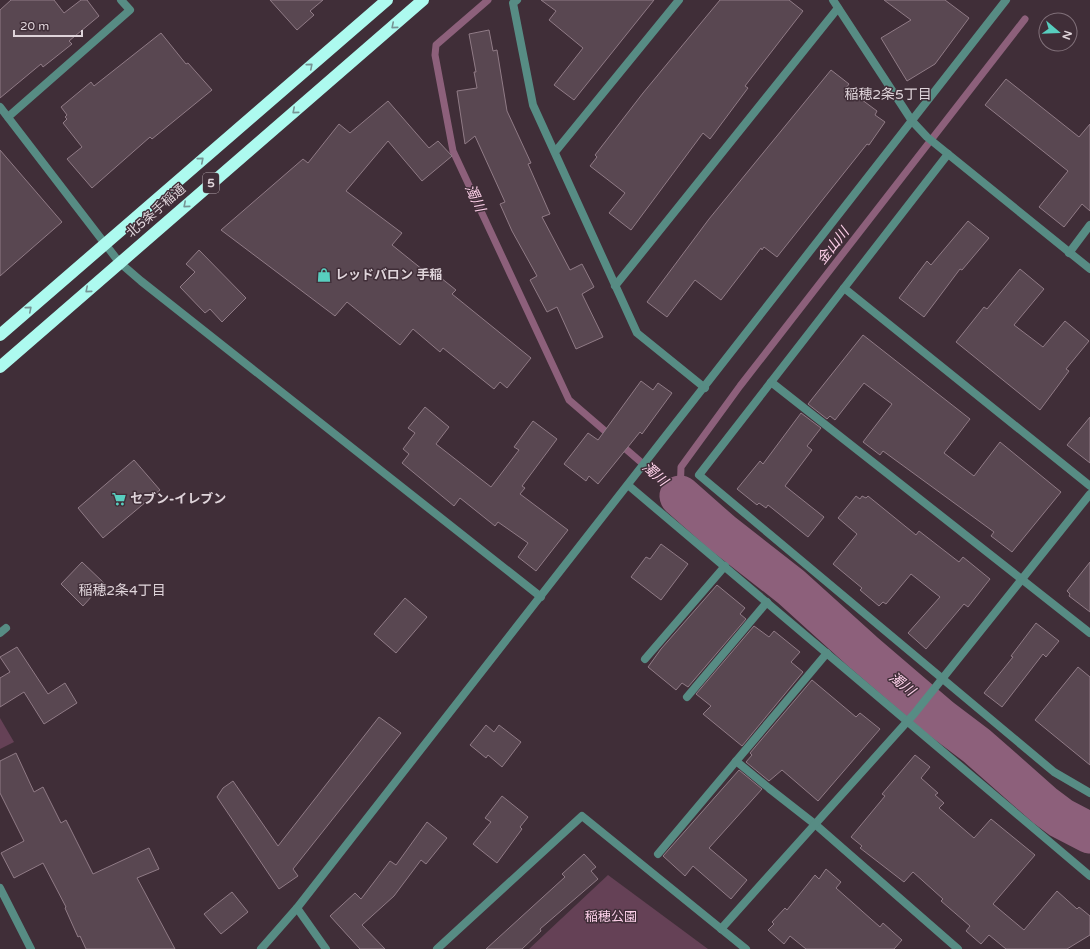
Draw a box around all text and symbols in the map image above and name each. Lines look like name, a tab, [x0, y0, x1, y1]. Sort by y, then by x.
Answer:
scale bar	[14, 12, 82, 38]
north arrow	[1038, 12, 1078, 52]
text: 20 m	[20, 19, 49, 33]
one-way arrow	[391, 21, 398, 28]
text: N	[1059, 29, 1075, 41]
one-way arrow	[306, 63, 313, 70]
district label: 稲穂2条5丁目	[844, 86, 932, 103]
one-way arrow	[292, 106, 300, 113]
one-way arrow	[197, 157, 204, 164]
road number: 5	[203, 173, 219, 193]
street label: 北5条手稲通	[123, 181, 189, 241]
water label: 濁川	[461, 182, 489, 216]
one-way arrow	[183, 200, 191, 207]
water label: 金山川	[813, 223, 854, 268]
shop icon: レッドバロン 手稲	[316, 267, 332, 283]
place label: レッドバロン 手稲	[335, 267, 442, 283]
one-way arrow	[85, 285, 92, 292]
one-way arrow	[25, 307, 32, 314]
water label: 濁川	[639, 458, 673, 491]
supermarket icon: セブン-イレブン	[111, 491, 127, 507]
place label: セブン-イレブン	[130, 491, 226, 507]
district label: 稲穂2条4丁目	[78, 582, 166, 599]
water label: 濁川	[886, 669, 920, 701]
park label: 稲穂公園	[585, 909, 637, 925]

